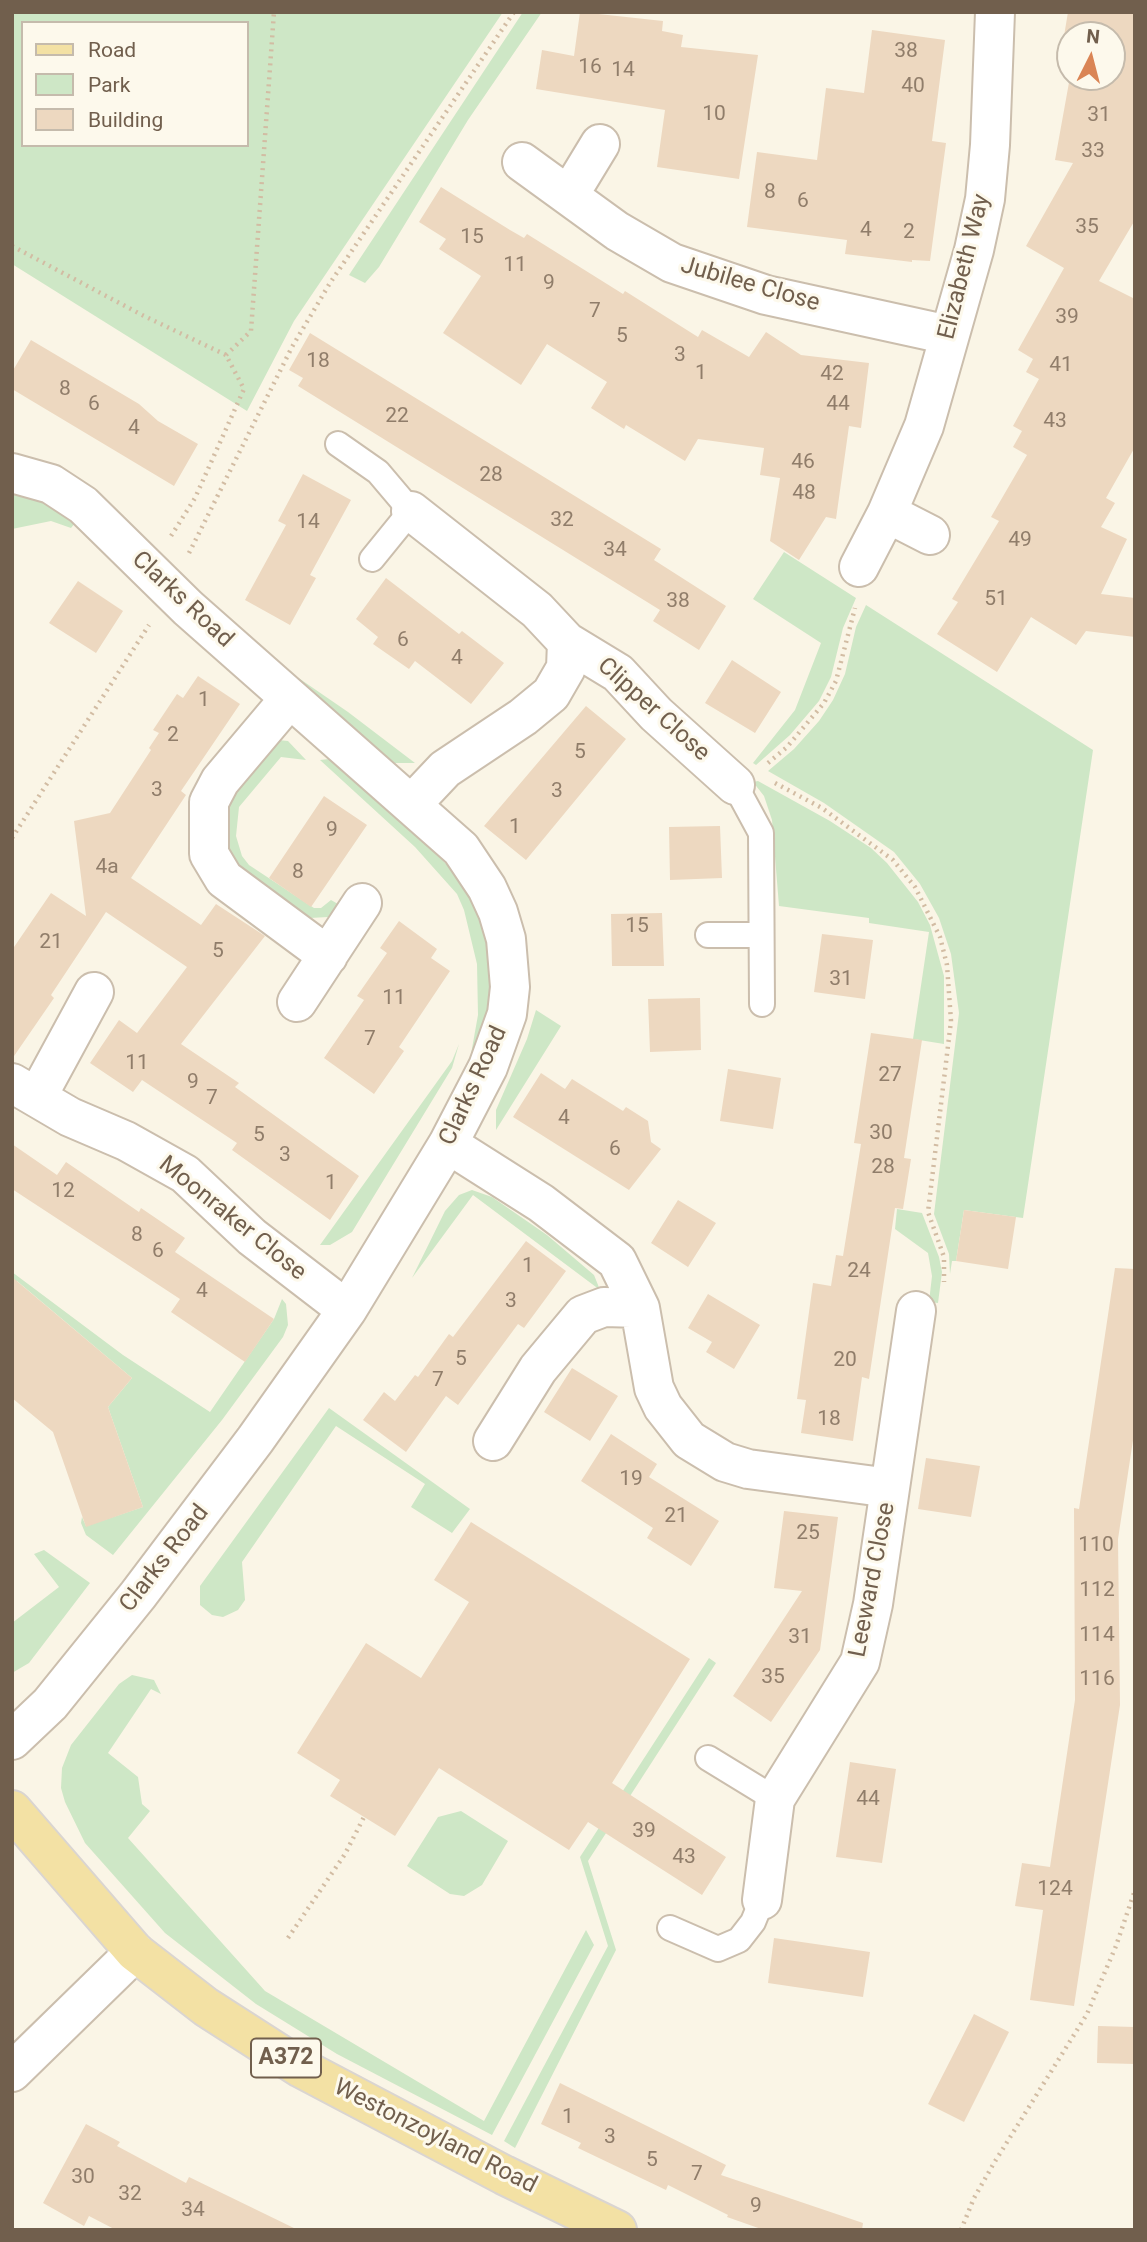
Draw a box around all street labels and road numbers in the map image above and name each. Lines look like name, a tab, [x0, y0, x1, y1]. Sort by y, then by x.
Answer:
street label: Elizabeth Way	[933, 191, 997, 343]
street label: Jubilee Close	[677, 251, 823, 319]
street label: Clarks Road	[125, 546, 239, 654]
street label: Clipper Close	[591, 652, 715, 768]
street label: Clarks Road	[434, 1022, 514, 1150]
street label: Moonraker Close	[152, 1151, 312, 1287]
street label: Clarks Road	[114, 1500, 216, 1618]
street label: Leeward Close	[844, 1500, 902, 1660]
road number: A372	[251, 2038, 321, 2078]
street label: Westonzoyland Road	[329, 2073, 541, 2201]

